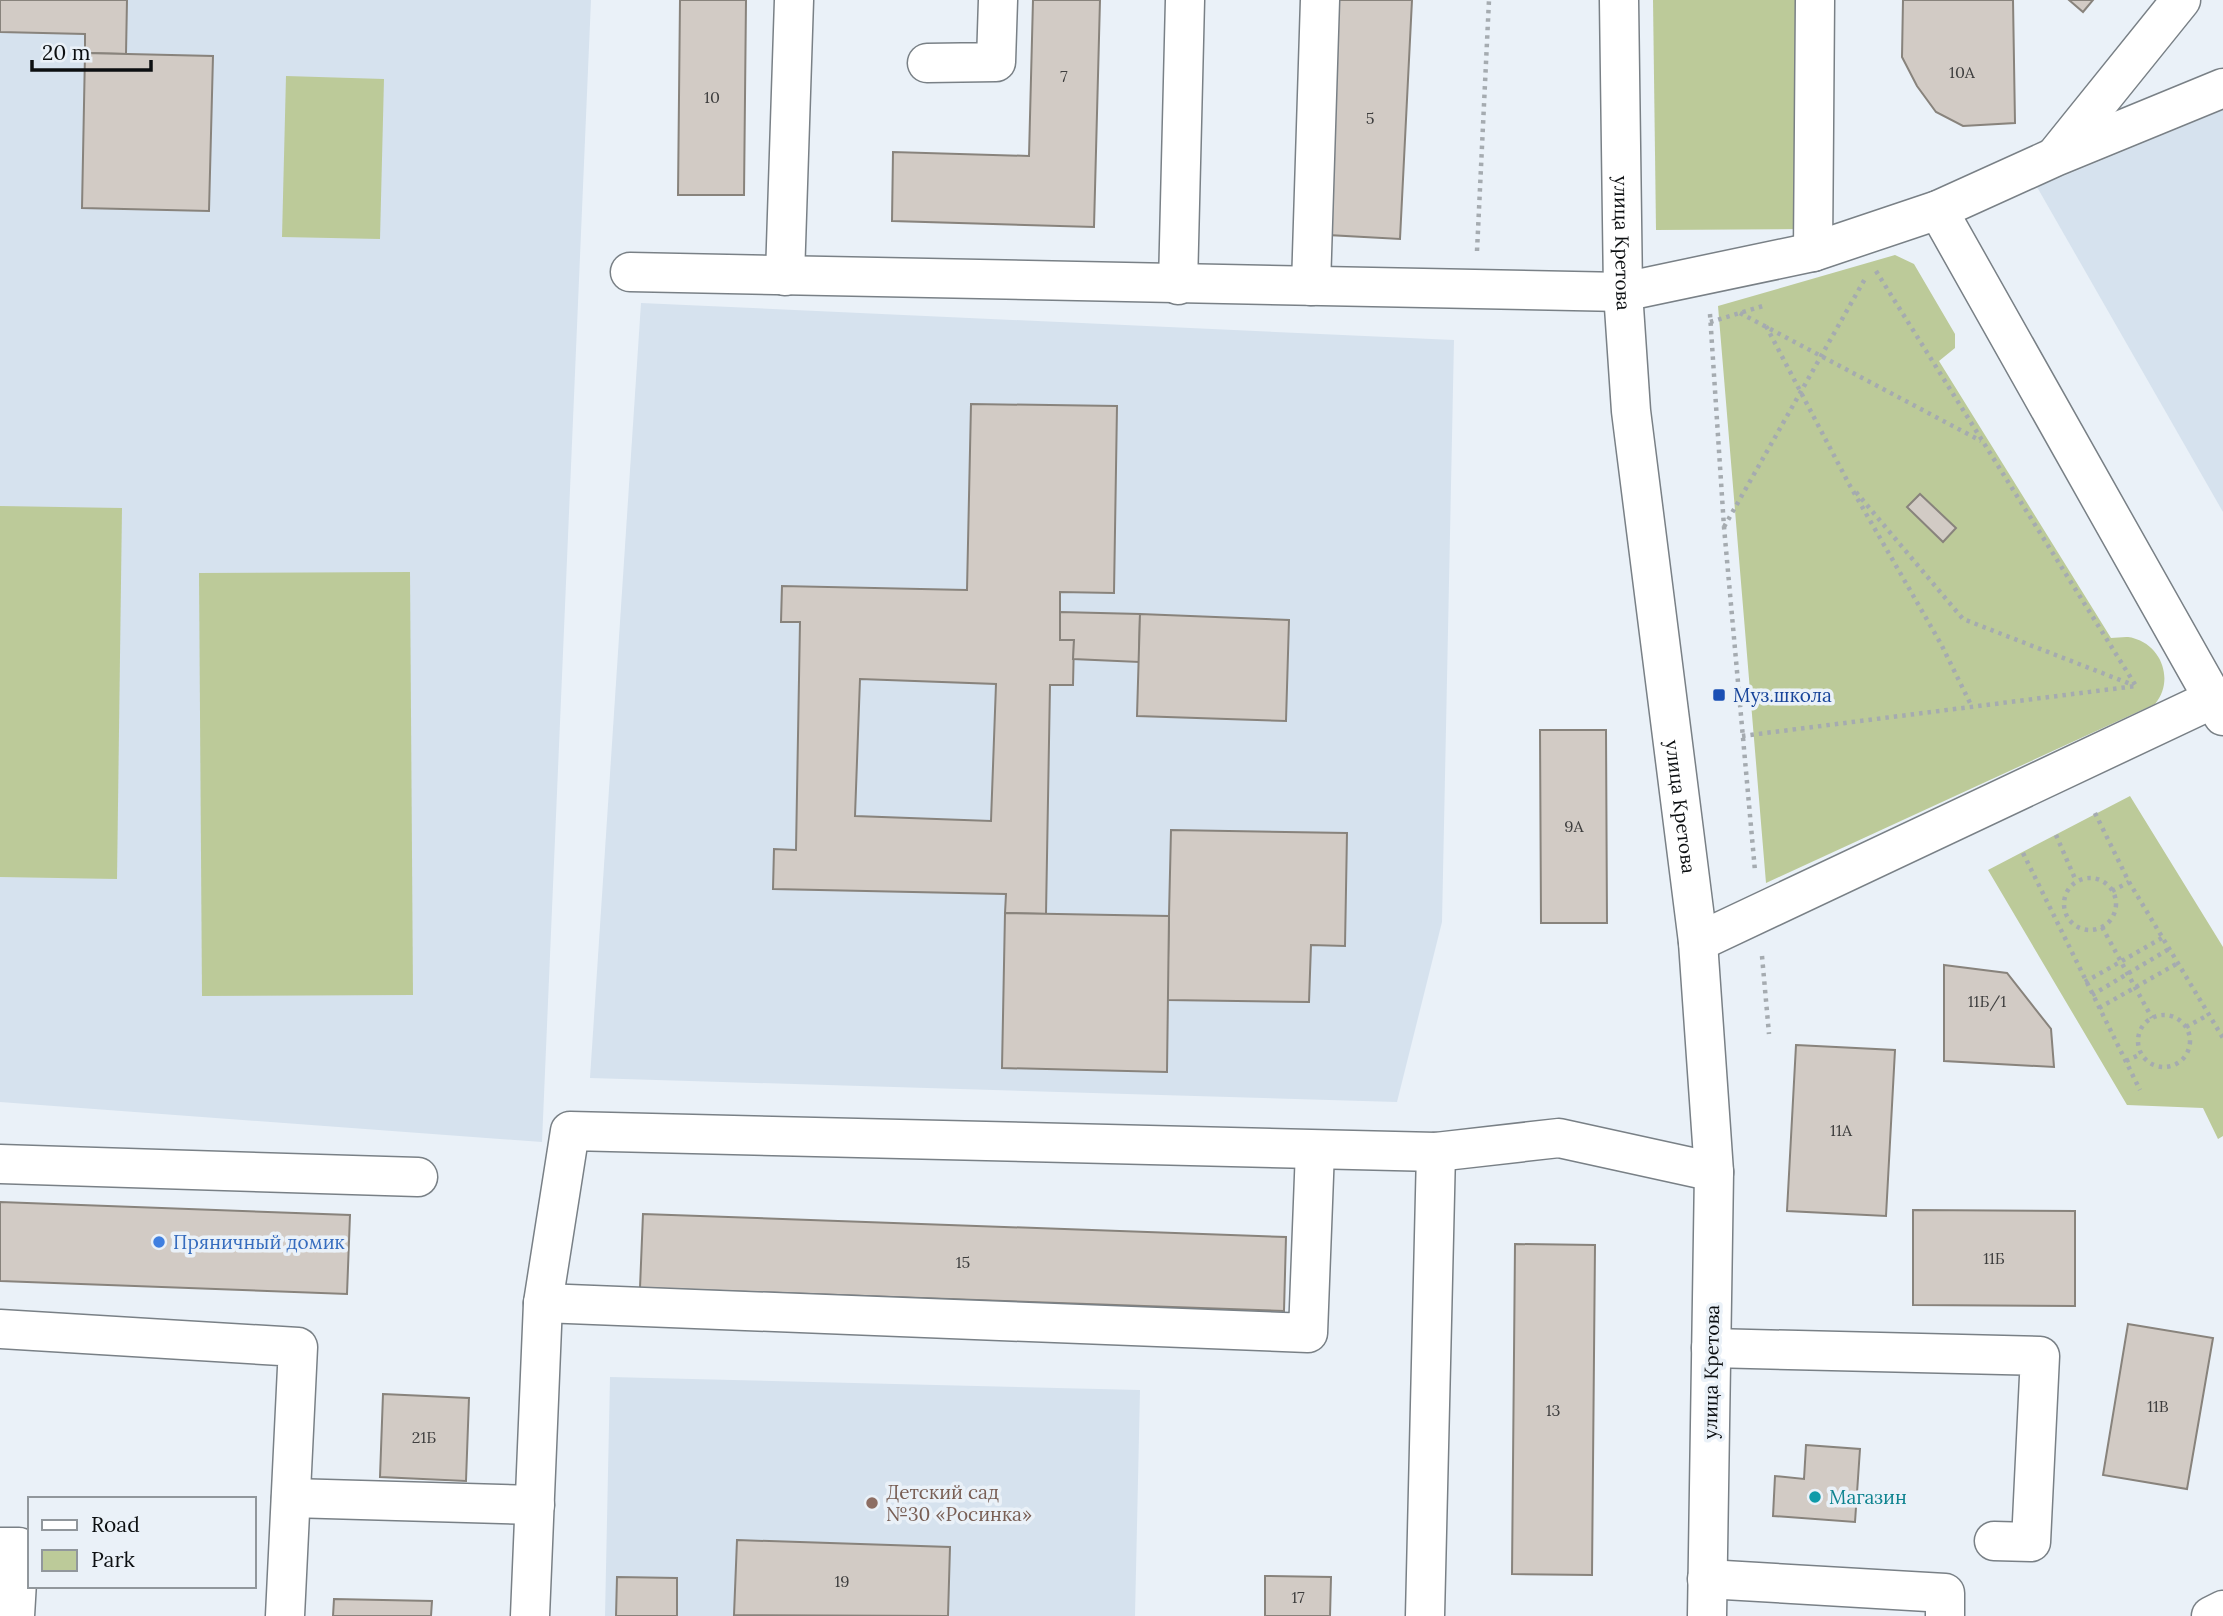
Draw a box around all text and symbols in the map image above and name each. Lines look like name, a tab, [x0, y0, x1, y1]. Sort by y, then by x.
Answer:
scale bar	[32, 28, 150, 72]
text: 20 m	[42, 39, 91, 66]
house number: 10А	[1949, 62, 1976, 82]
house number: 7	[1060, 66, 1068, 86]
house number: 10	[704, 87, 720, 107]
house number: 5	[1366, 108, 1374, 128]
street label: улица Кретова	[1609, 176, 1636, 311]
place label: Муз.школа	[1733, 683, 1832, 707]
marker: Муз.школа	[1711, 687, 1727, 703]
street label: улица Кретова	[1661, 738, 1701, 875]
house number: 9А	[1564, 816, 1585, 836]
house number: 11Б/1	[1968, 991, 2006, 1012]
house number: 11А	[1830, 1120, 1853, 1140]
place label: Пряничный домик	[173, 1230, 346, 1254]
marker: Пряничный домик	[151, 1234, 167, 1250]
house number: 11Б	[1983, 1248, 2005, 1268]
house number: 15	[956, 1252, 970, 1272]
street label: улица Кретова	[1698, 1304, 1724, 1439]
house number: 11В	[2147, 1396, 2169, 1416]
house number: 13	[1546, 1400, 1560, 1420]
house number: 21Б	[412, 1427, 436, 1447]
place label: Детский сад №30 «Росинка»	[886, 1480, 1032, 1526]
place label: Магазин	[1829, 1485, 1907, 1509]
marker: Магазин	[1807, 1489, 1823, 1505]
marker: Детский сад №30 «Росинка»	[864, 1495, 880, 1511]
legend	[28, 1497, 256, 1588]
text: Road	[91, 1511, 140, 1538]
text: Park	[91, 1546, 135, 1573]
house number: 19	[834, 1571, 850, 1591]
house number: 17	[1291, 1587, 1305, 1607]

